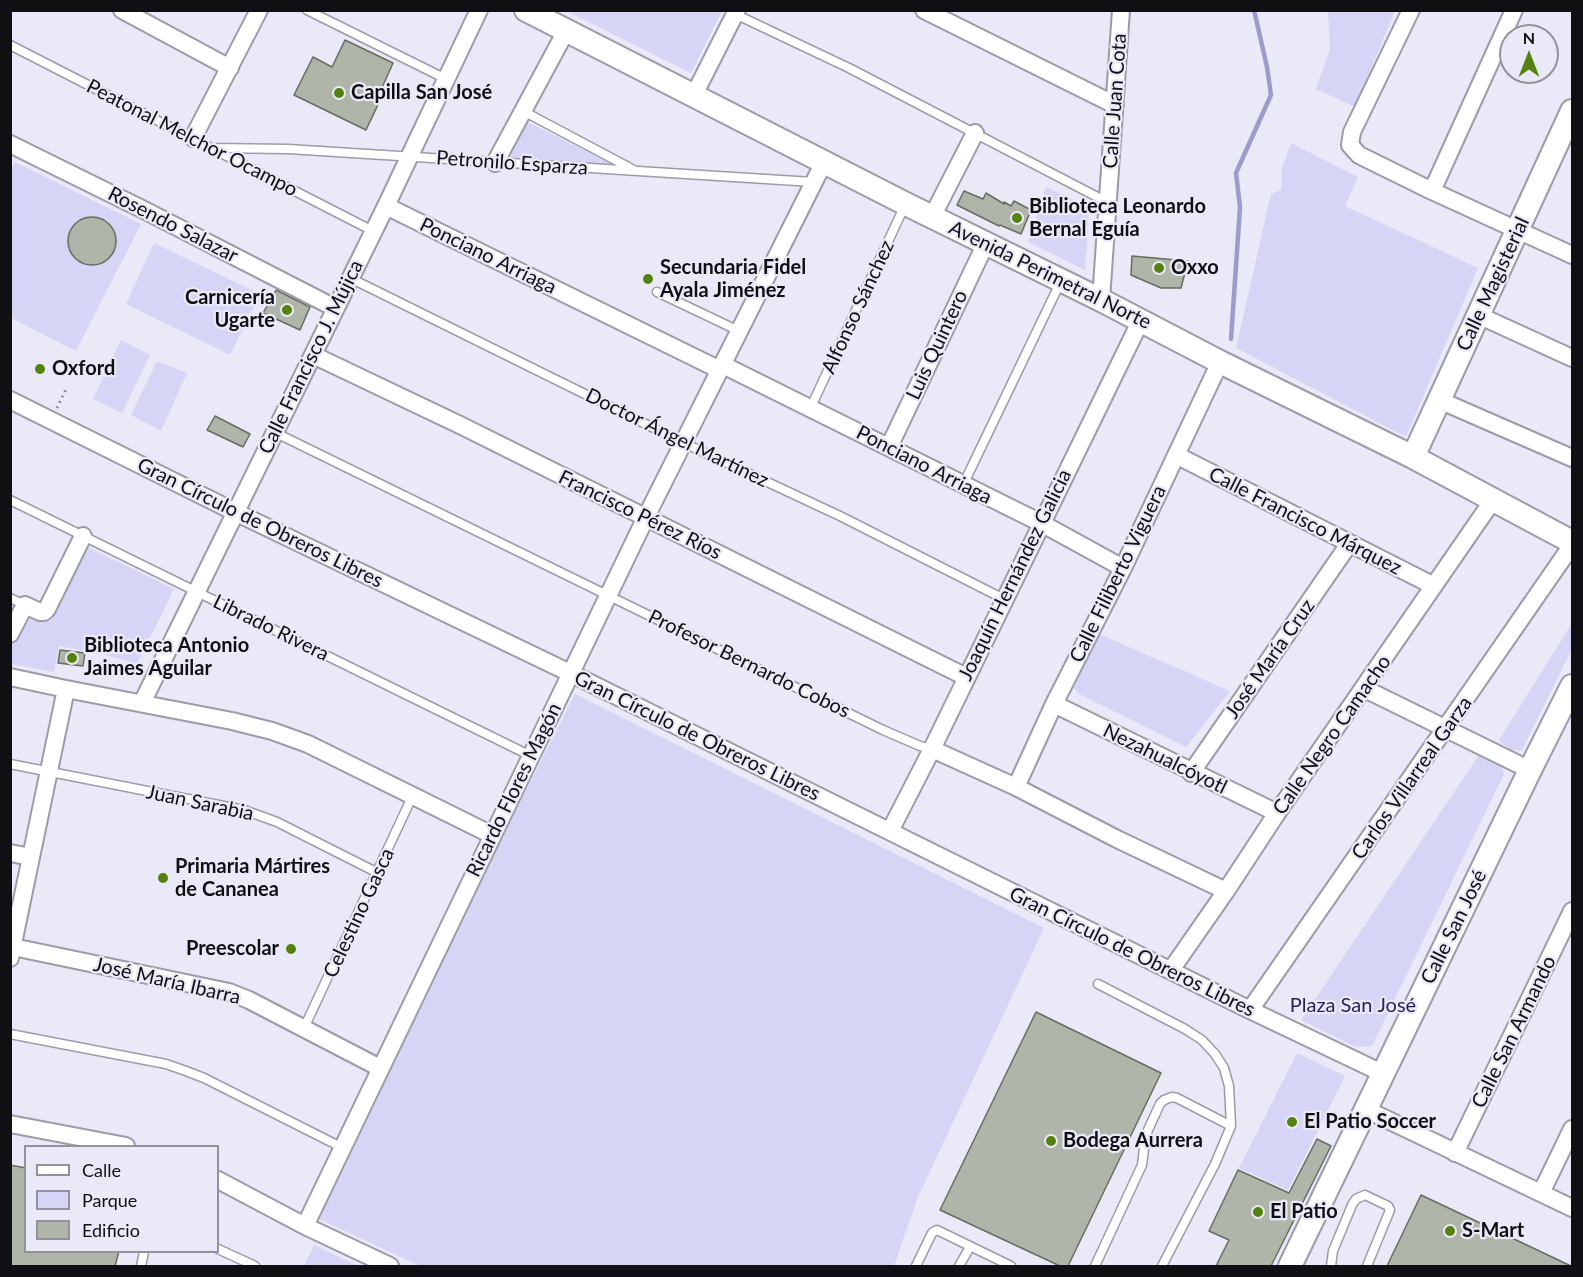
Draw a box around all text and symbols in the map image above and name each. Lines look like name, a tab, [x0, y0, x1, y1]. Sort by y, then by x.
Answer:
north arrow	[1499, 24, 1559, 84]
text: N	[1523, 28, 1535, 47]
street label: Calle Juan Cota	[1098, 33, 1132, 169]
street label: Peatonal Melchor Ocampo	[82, 74, 302, 202]
place label: Capilla San José	[351, 81, 492, 105]
marker: Capilla San José	[332, 86, 346, 100]
street label: Petronilo Esparza	[435, 146, 589, 180]
street label: Rosendo Salazar	[104, 182, 242, 268]
place label: Biblioteca Leonardo Bernal Eguía	[1029, 195, 1206, 242]
marker: Biblioteca Leonardo Bernal Eguía	[1010, 211, 1024, 225]
street label: Ponciano Arriaga	[416, 213, 560, 299]
street label: Calle Magisterial	[1452, 213, 1534, 355]
street label: Avenida Perimetral Norte	[945, 216, 1155, 334]
street label: Alfonso Sánchez	[817, 236, 899, 378]
street label: Calle Francisco J. Mújica	[254, 256, 368, 458]
place label: Secundaria Fidel Ayala Jiménez	[660, 256, 806, 303]
place label: Oxxo	[1171, 256, 1219, 280]
marker: Oxxo	[1152, 261, 1166, 275]
marker: Secundaria Fidel Ayala Jiménez	[641, 272, 655, 286]
place label: Carnicería Ugarte	[185, 286, 275, 333]
street label: Luis Quintero	[901, 286, 973, 404]
marker: Carnicería Ugarte	[280, 303, 294, 317]
place label: Oxford	[52, 357, 115, 381]
marker: Oxford	[33, 362, 47, 376]
street label: Doctor Ángel Martínez	[582, 383, 772, 493]
street label: Ponciano Arriaga	[852, 420, 996, 510]
street label: Gran Círculo de Obreros Libres	[133, 453, 387, 593]
street label: Calle Francisco Márquez	[1205, 462, 1405, 580]
street label: Francisco Pérez Ríos	[555, 465, 725, 565]
street label: Joaquín Hernández Galicia	[953, 465, 1077, 685]
street label: Calle Filiberto Viguera	[1065, 481, 1171, 667]
street label: Librado Rivera	[209, 590, 333, 666]
street label: José María Cruz	[1220, 595, 1320, 723]
street label: Profesor Bernardo Cobos	[644, 605, 854, 723]
place label: Biblioteca Antonio Jaimes Aguilar	[84, 634, 249, 681]
marker: Biblioteca Antonio Jaimes Aguilar	[65, 651, 79, 665]
street label: Calle Negro Camacho	[1268, 651, 1396, 819]
street label: Gran Círculo de Obreros Libres	[570, 666, 824, 806]
street label: Carlos Villarreal Garza	[1347, 692, 1477, 864]
street label: Ricardo Flores Magón	[461, 699, 567, 881]
street label: Nezahualcóyotl	[1099, 719, 1231, 799]
street label: Juan Sarabia	[144, 780, 256, 826]
street label: Celestino Gasca	[318, 844, 400, 982]
place label: Primaria Mártires de Cananea	[175, 855, 330, 902]
street label: Calle San José	[1416, 866, 1492, 988]
marker: Primaria Mártires de Cananea	[156, 871, 170, 885]
street label: Gran Círculo de Obreros Libres	[1005, 882, 1259, 1022]
place label: Preescolar	[186, 937, 279, 961]
marker: Preescolar	[284, 942, 298, 956]
street label: José María Ibarra	[91, 952, 243, 1010]
street label: Calle San Armando	[1467, 952, 1561, 1112]
park label: Plaza San José	[1290, 994, 1416, 1018]
place label: El Patio Soccer	[1304, 1110, 1436, 1134]
marker: El Patio Soccer	[1285, 1115, 1299, 1129]
place label: Bodega Aurrera	[1063, 1129, 1203, 1153]
marker: Bodega Aurrera	[1044, 1134, 1058, 1148]
legend	[24, 1145, 219, 1253]
text: Calle	[82, 1159, 121, 1181]
text: Parque	[82, 1189, 137, 1211]
place label: El Patio	[1270, 1200, 1338, 1224]
marker: El Patio	[1251, 1205, 1265, 1219]
text: Edificio	[82, 1219, 140, 1241]
place label: S-Mart	[1462, 1219, 1524, 1243]
marker: S-Mart	[1443, 1224, 1457, 1238]

